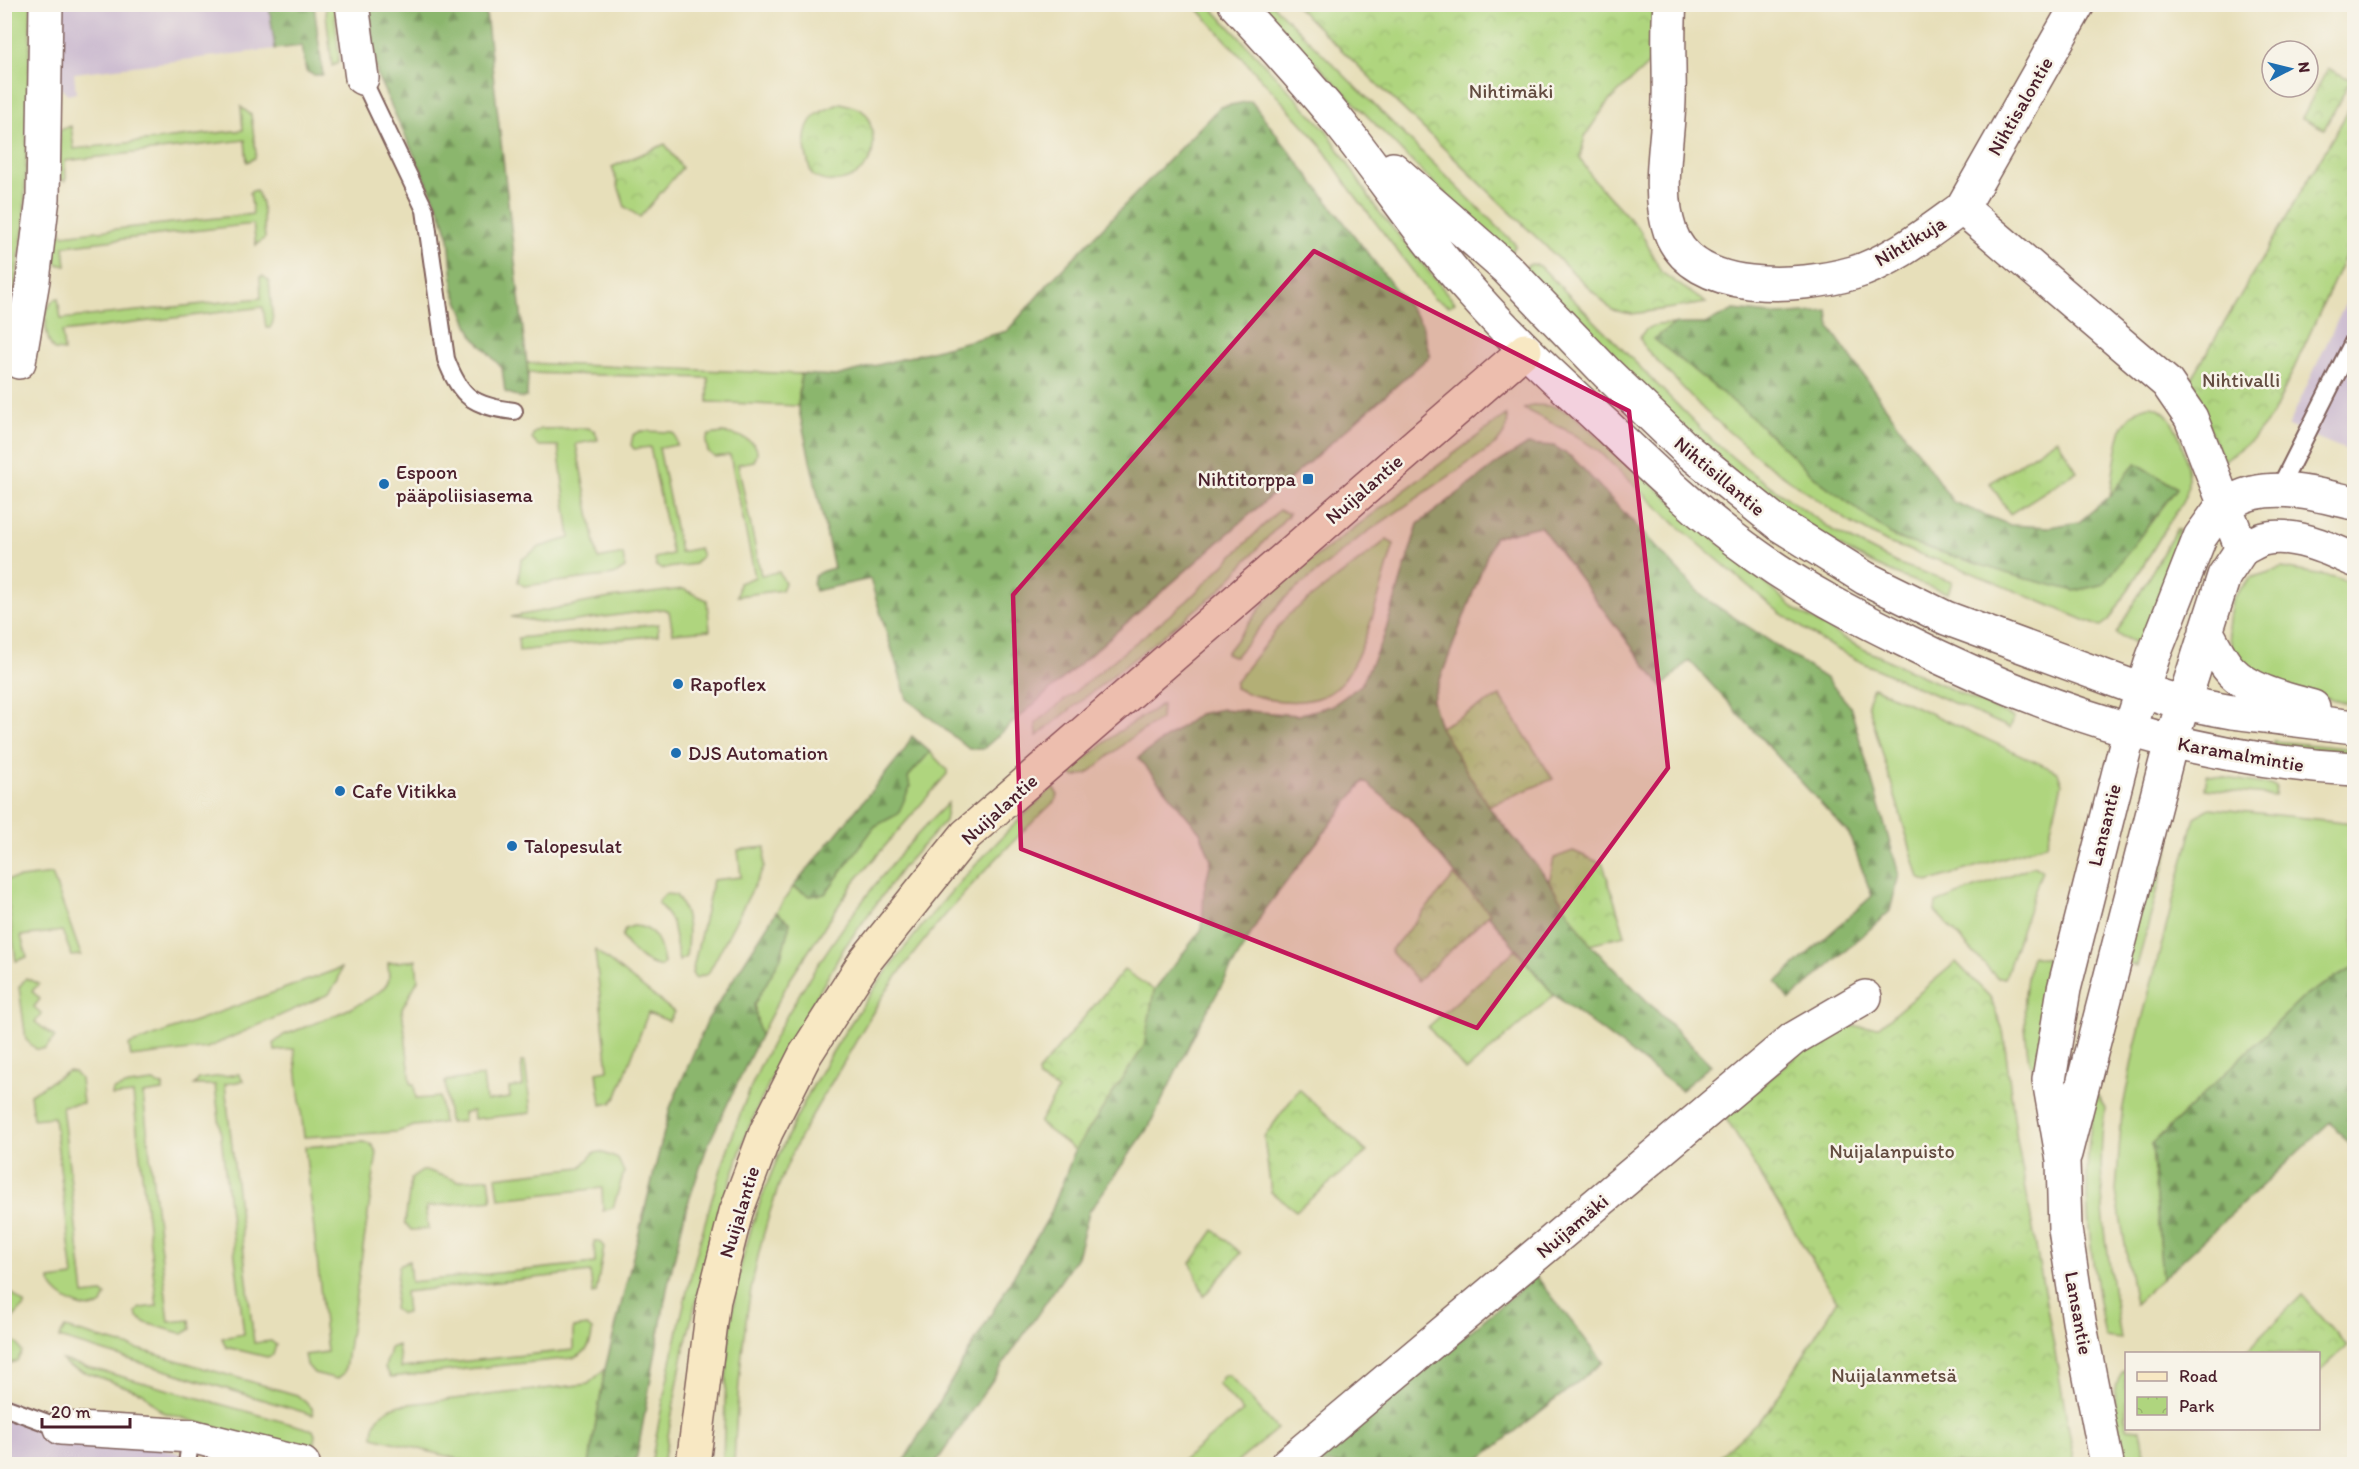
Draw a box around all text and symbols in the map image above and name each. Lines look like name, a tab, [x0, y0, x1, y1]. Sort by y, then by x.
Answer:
north arrow	[2260, 39, 2320, 99]
street label: Nihtisalontie	[1982, 52, 2058, 160]
text: N	[2294, 61, 2314, 74]
park label: Nihtimäki	[1469, 79, 1553, 103]
street label: Nihtikuja	[1870, 210, 1950, 272]
park label: Nihtivalli	[2202, 368, 2280, 392]
street label: Nihtisillantie	[1670, 431, 1770, 521]
street label: Nuijalantie	[1320, 449, 1408, 529]
place label: Espoon pääpoliisiasema	[396, 460, 534, 507]
place label: Nihtitorppa	[1198, 467, 1297, 491]
marker: Nihtitorppa	[1301, 472, 1315, 486]
marker: Espoon pääpoliisiasema	[377, 477, 391, 491]
place label: Rapoflex	[690, 672, 766, 696]
marker: Rapoflex	[671, 677, 685, 691]
street label: Karamalmintie	[2176, 731, 2306, 777]
place label: DJS Automation	[688, 741, 828, 765]
marker: DJS Automation	[669, 746, 683, 760]
street label: Nuijalantie	[956, 768, 1042, 850]
place label: Cafe Vitikka	[352, 779, 457, 803]
street label: Lansantie	[2082, 781, 2126, 869]
marker: Cafe Vitikka	[333, 784, 347, 798]
place label: Talopesulat	[524, 834, 623, 858]
marker: Talopesulat	[505, 839, 519, 853]
park label: Nuijalanpuisto	[1829, 1139, 1955, 1163]
street label: Nuijalantie	[714, 1163, 764, 1261]
street label: Nuijamäki	[1531, 1189, 1613, 1263]
street label: Lansantie	[2060, 1270, 2098, 1356]
legend	[2125, 1352, 2320, 1430]
park label: Nuijalanmetsä	[1831, 1363, 1957, 1387]
text: Road	[2179, 1365, 2218, 1387]
scale bar	[42, 1391, 130, 1429]
text: Park	[2179, 1395, 2214, 1417]
text: 20 m	[51, 1401, 91, 1423]

